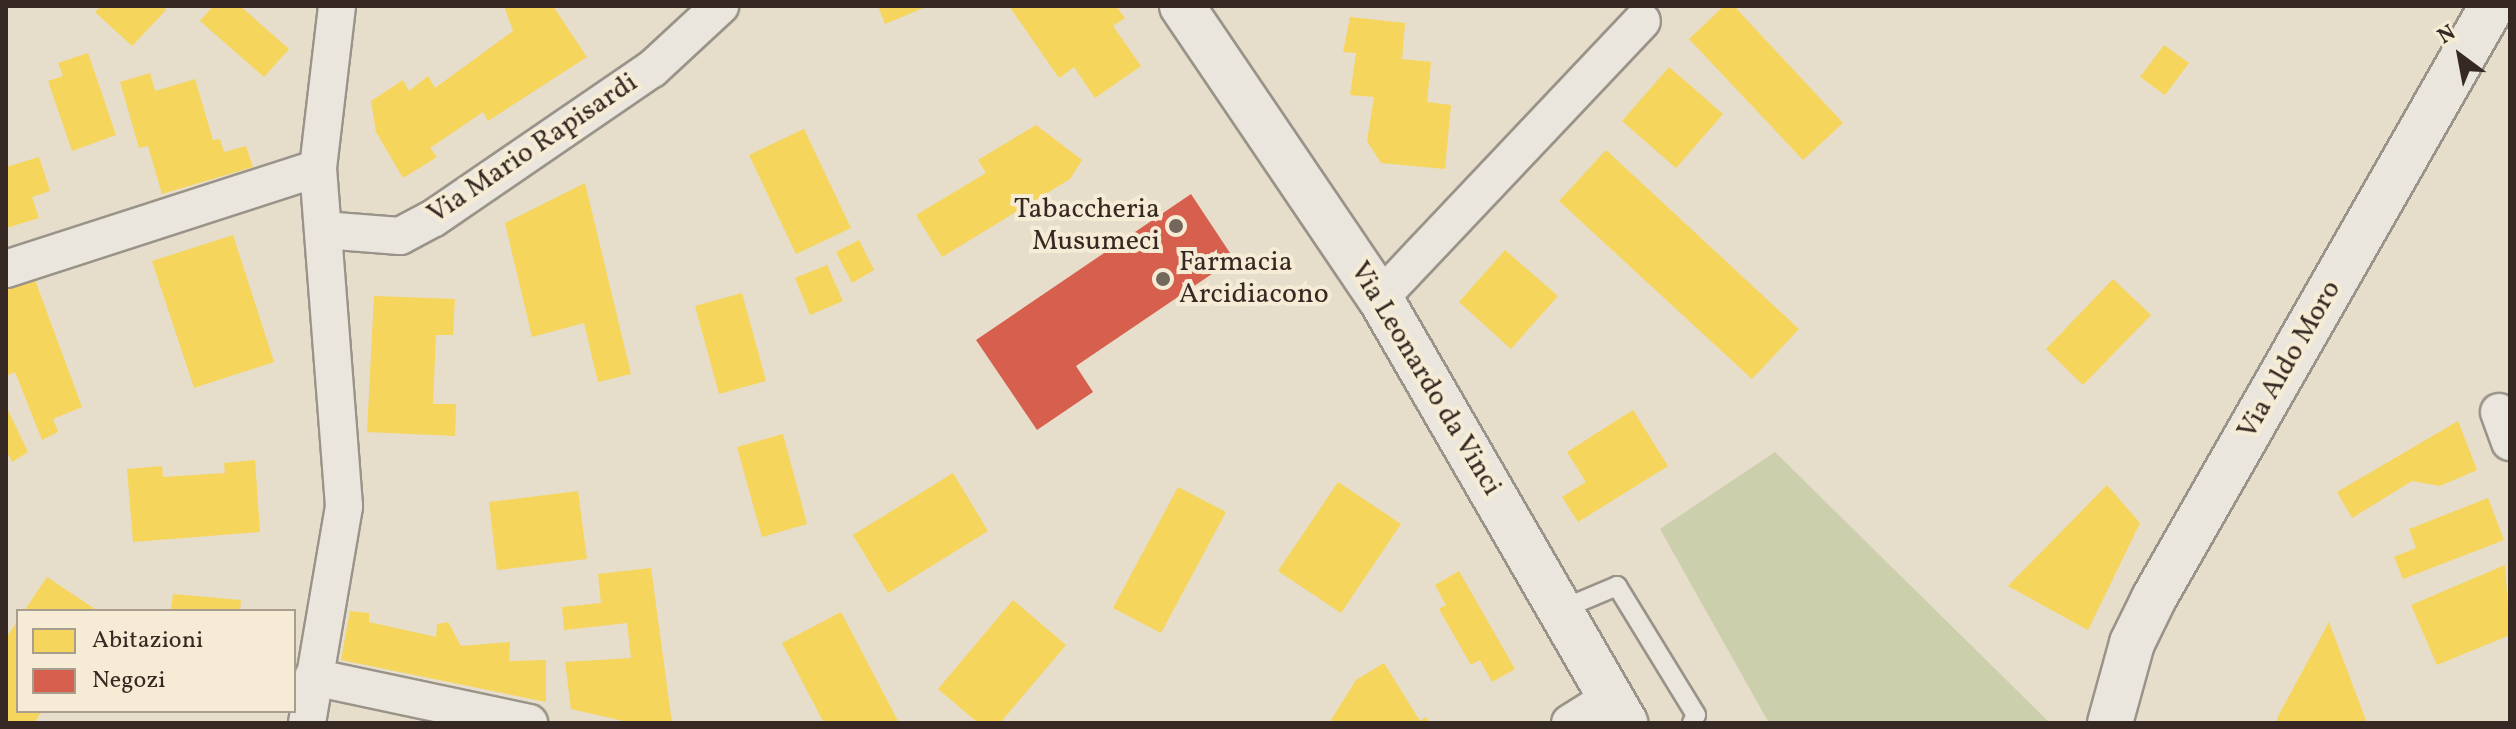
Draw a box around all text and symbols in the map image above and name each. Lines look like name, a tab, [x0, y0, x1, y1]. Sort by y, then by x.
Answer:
north arrow	[2420, 16, 2500, 96]
text: N	[2432, 18, 2462, 53]
street label: Via Mario Rapisardi	[422, 66, 644, 232]
place label: Tabaccheria Musumeci	[1014, 193, 1160, 259]
marker: Tabaccheria Musumeci	[1167, 217, 1185, 235]
place label: Farmacia Arcidiacono	[1179, 246, 1329, 312]
street label: Via Leonardo da Vinci	[1342, 256, 1508, 502]
marker: Farmacia Arcidiacono	[1154, 270, 1172, 288]
street label: Via Aldo Moro	[2231, 275, 2349, 445]
legend	[16, 609, 296, 713]
text: Abitazioni	[92, 624, 203, 658]
text: Negozi	[92, 664, 165, 698]

